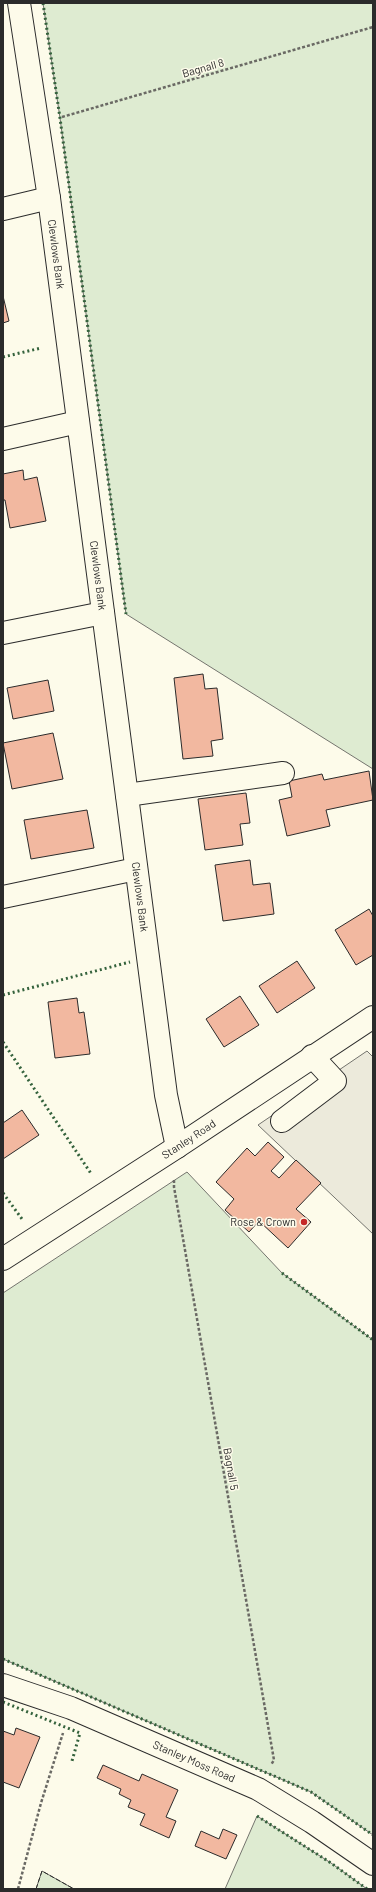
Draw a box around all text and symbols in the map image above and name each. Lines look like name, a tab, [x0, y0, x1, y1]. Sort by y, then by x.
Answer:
street label: Bagnall 8	[180, 55, 226, 80]
street label: Clewlows Bank	[46, 219, 68, 290]
street label: Clewlows Bank	[88, 540, 110, 612]
street label: Clewlows Bank	[130, 861, 152, 933]
street label: Stanley Road	[159, 1116, 218, 1161]
place label: Rose & Crown	[230, 1215, 296, 1228]
marker: Rose & Crown	[299, 1217, 309, 1227]
street label: Bagnall 5	[221, 1447, 242, 1491]
street label: Stanley Moss Road	[151, 1737, 238, 1784]

